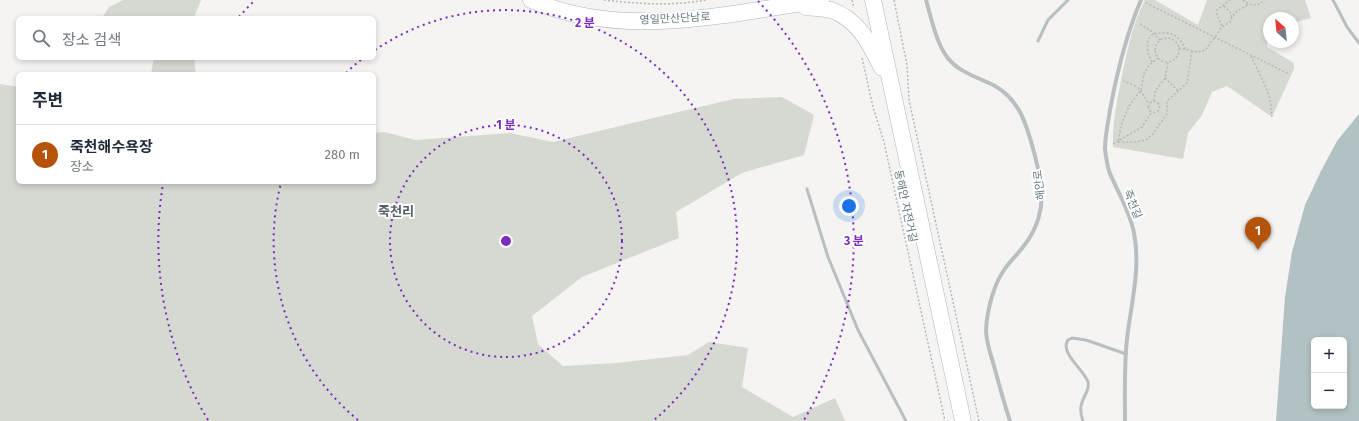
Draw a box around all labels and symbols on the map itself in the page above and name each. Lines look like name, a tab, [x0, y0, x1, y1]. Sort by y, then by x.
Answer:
street label: 영일만산단남로	[639, 10, 711, 27]
north arrow	[1263, 12, 1299, 48]
text: 2 분	[575, 16, 595, 30]
text: 1 분	[496, 118, 516, 132]
street label: 동해안 자전거길	[891, 169, 920, 244]
street label: 해안로	[1031, 169, 1048, 201]
street label: 죽천길	[1121, 188, 1144, 221]
your location	[839, 196, 859, 216]
district label: 죽천리	[378, 204, 414, 219]
pin: 1	[1245, 217, 1271, 250]
centre of rings	[499, 234, 513, 248]
text: 3 분	[843, 234, 864, 248]

